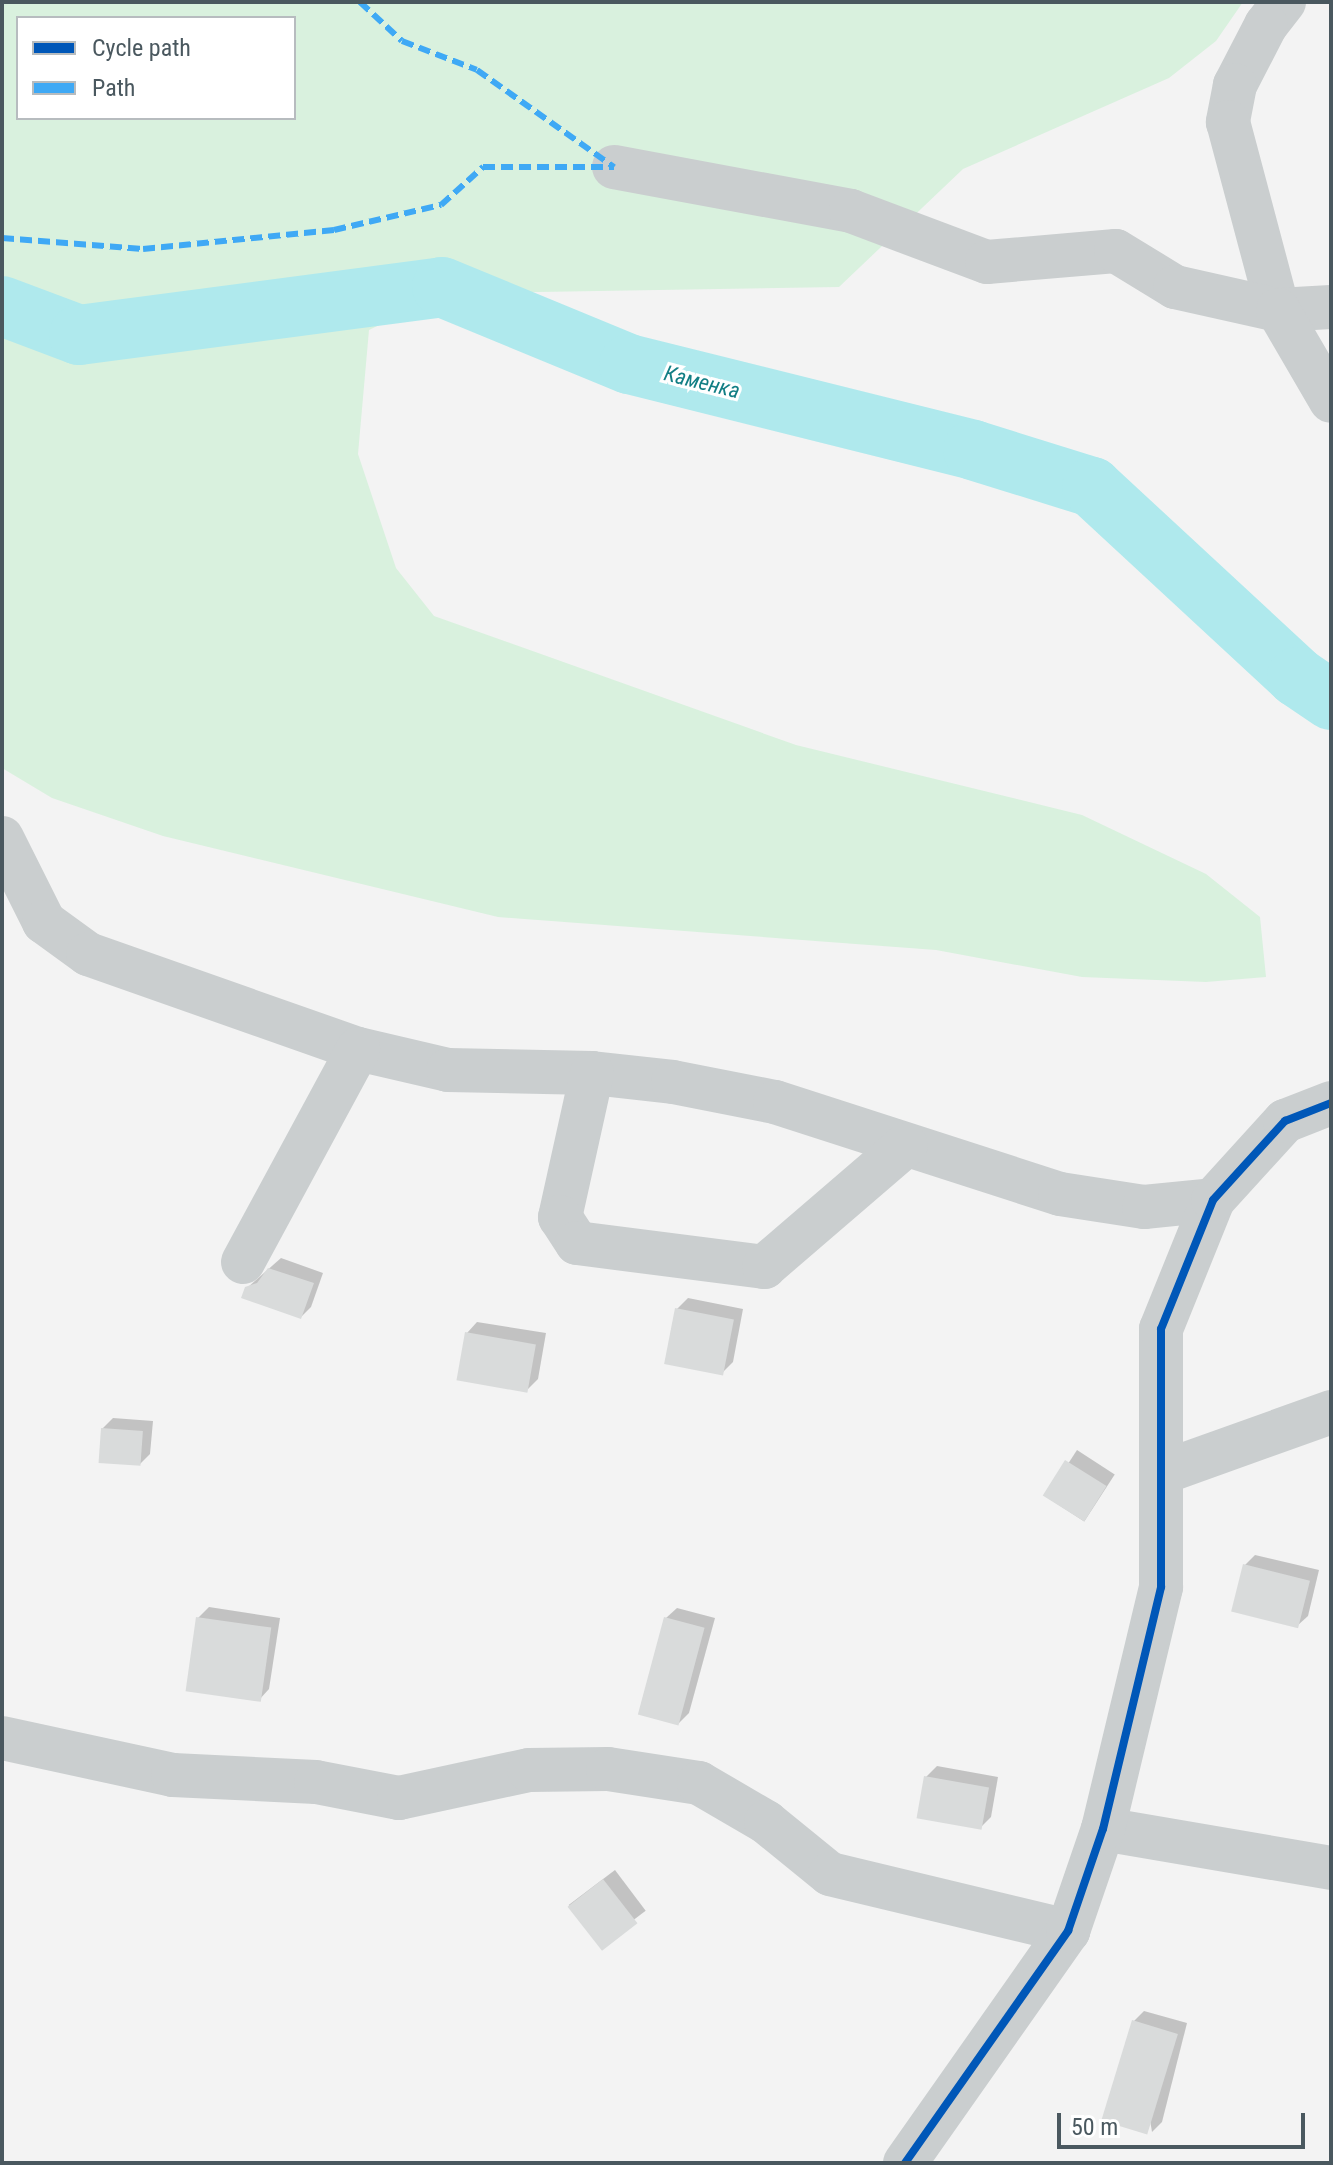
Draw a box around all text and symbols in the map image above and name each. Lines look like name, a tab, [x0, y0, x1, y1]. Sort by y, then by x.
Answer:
legend	[16, 16, 296, 120]
text: Cycle path	[92, 34, 191, 62]
text: Path	[92, 74, 135, 102]
water label: Каменка	[661, 360, 743, 404]
scale bar	[1061, 2097, 1309, 2147]
text: 50 m	[1071, 2113, 1118, 2141]

